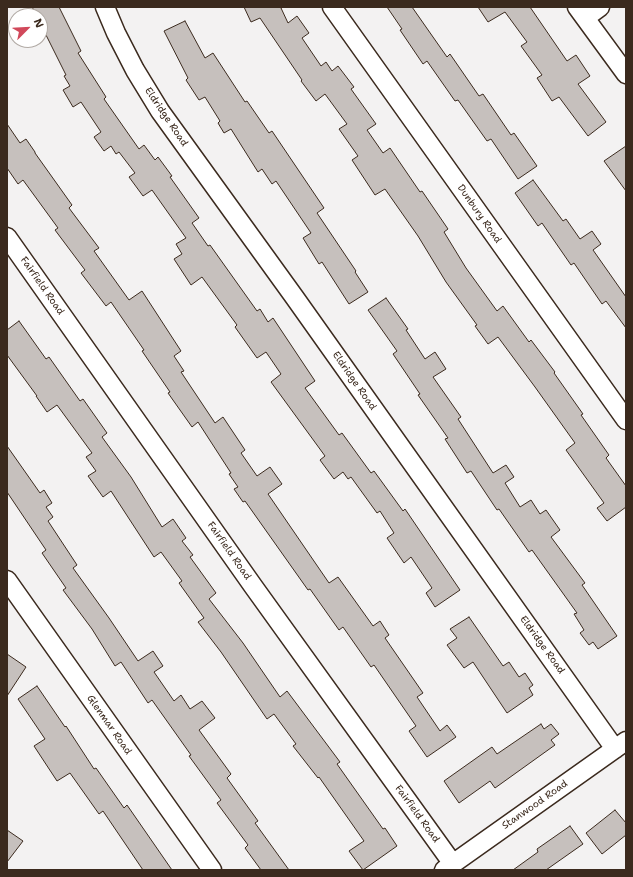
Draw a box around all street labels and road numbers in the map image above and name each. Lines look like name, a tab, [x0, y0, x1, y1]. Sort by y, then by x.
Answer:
street label: Eldridge Road	[142, 85, 190, 149]
street label: Dunbury Road	[454, 182, 504, 246]
street label: Fairfield Road	[18, 255, 66, 317]
street label: Eldridge Road	[329, 349, 379, 413]
street label: Fairfield Road	[205, 520, 253, 582]
street label: Eldridge Road	[517, 614, 567, 676]
street label: Glenmar Road	[84, 693, 134, 757]
street label: Stanwood Road	[500, 778, 570, 832]
street label: Fairfield Road	[392, 783, 442, 845]

